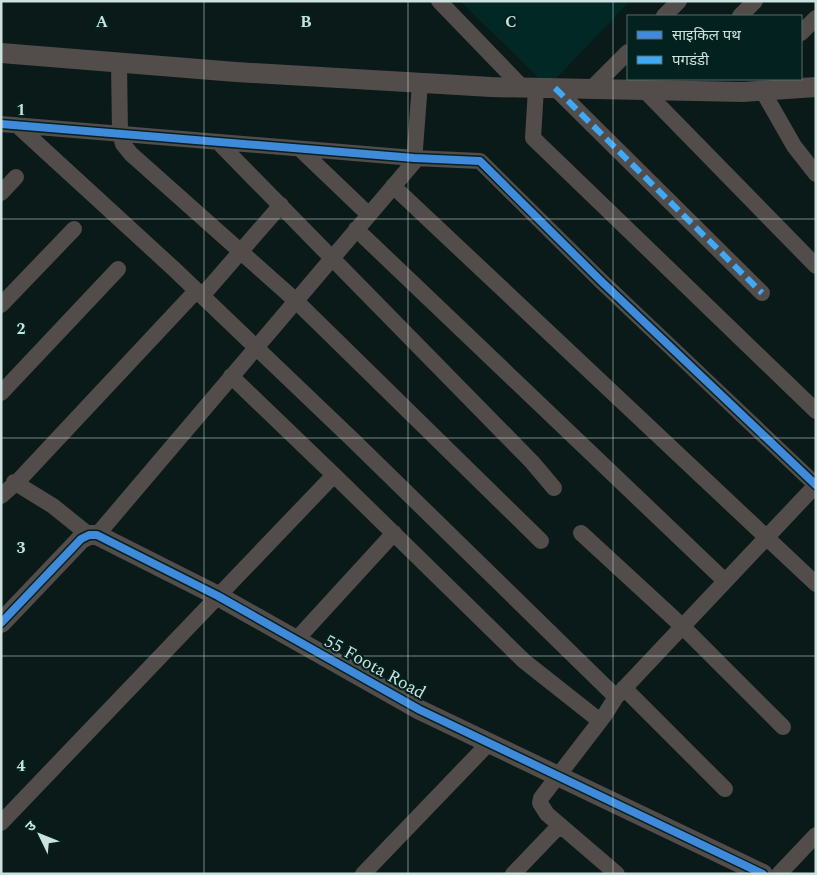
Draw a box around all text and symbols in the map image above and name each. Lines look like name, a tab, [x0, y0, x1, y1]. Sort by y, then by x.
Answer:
text: A	[96, 10, 109, 34]
text: B	[300, 10, 312, 34]
text: C	[505, 10, 517, 34]
legend	[627, 15, 802, 80]
text: साइकिल पथ	[672, 24, 741, 47]
text: पगडंडी	[672, 49, 710, 72]
text: 1	[17, 98, 25, 122]
text: 2	[17, 317, 26, 341]
text: 3	[17, 536, 26, 560]
street label: 55 Foota Road	[319, 628, 431, 706]
text: 4	[17, 754, 26, 778]
north arrow	[15, 810, 65, 860]
text: उ	[20, 816, 42, 837]

